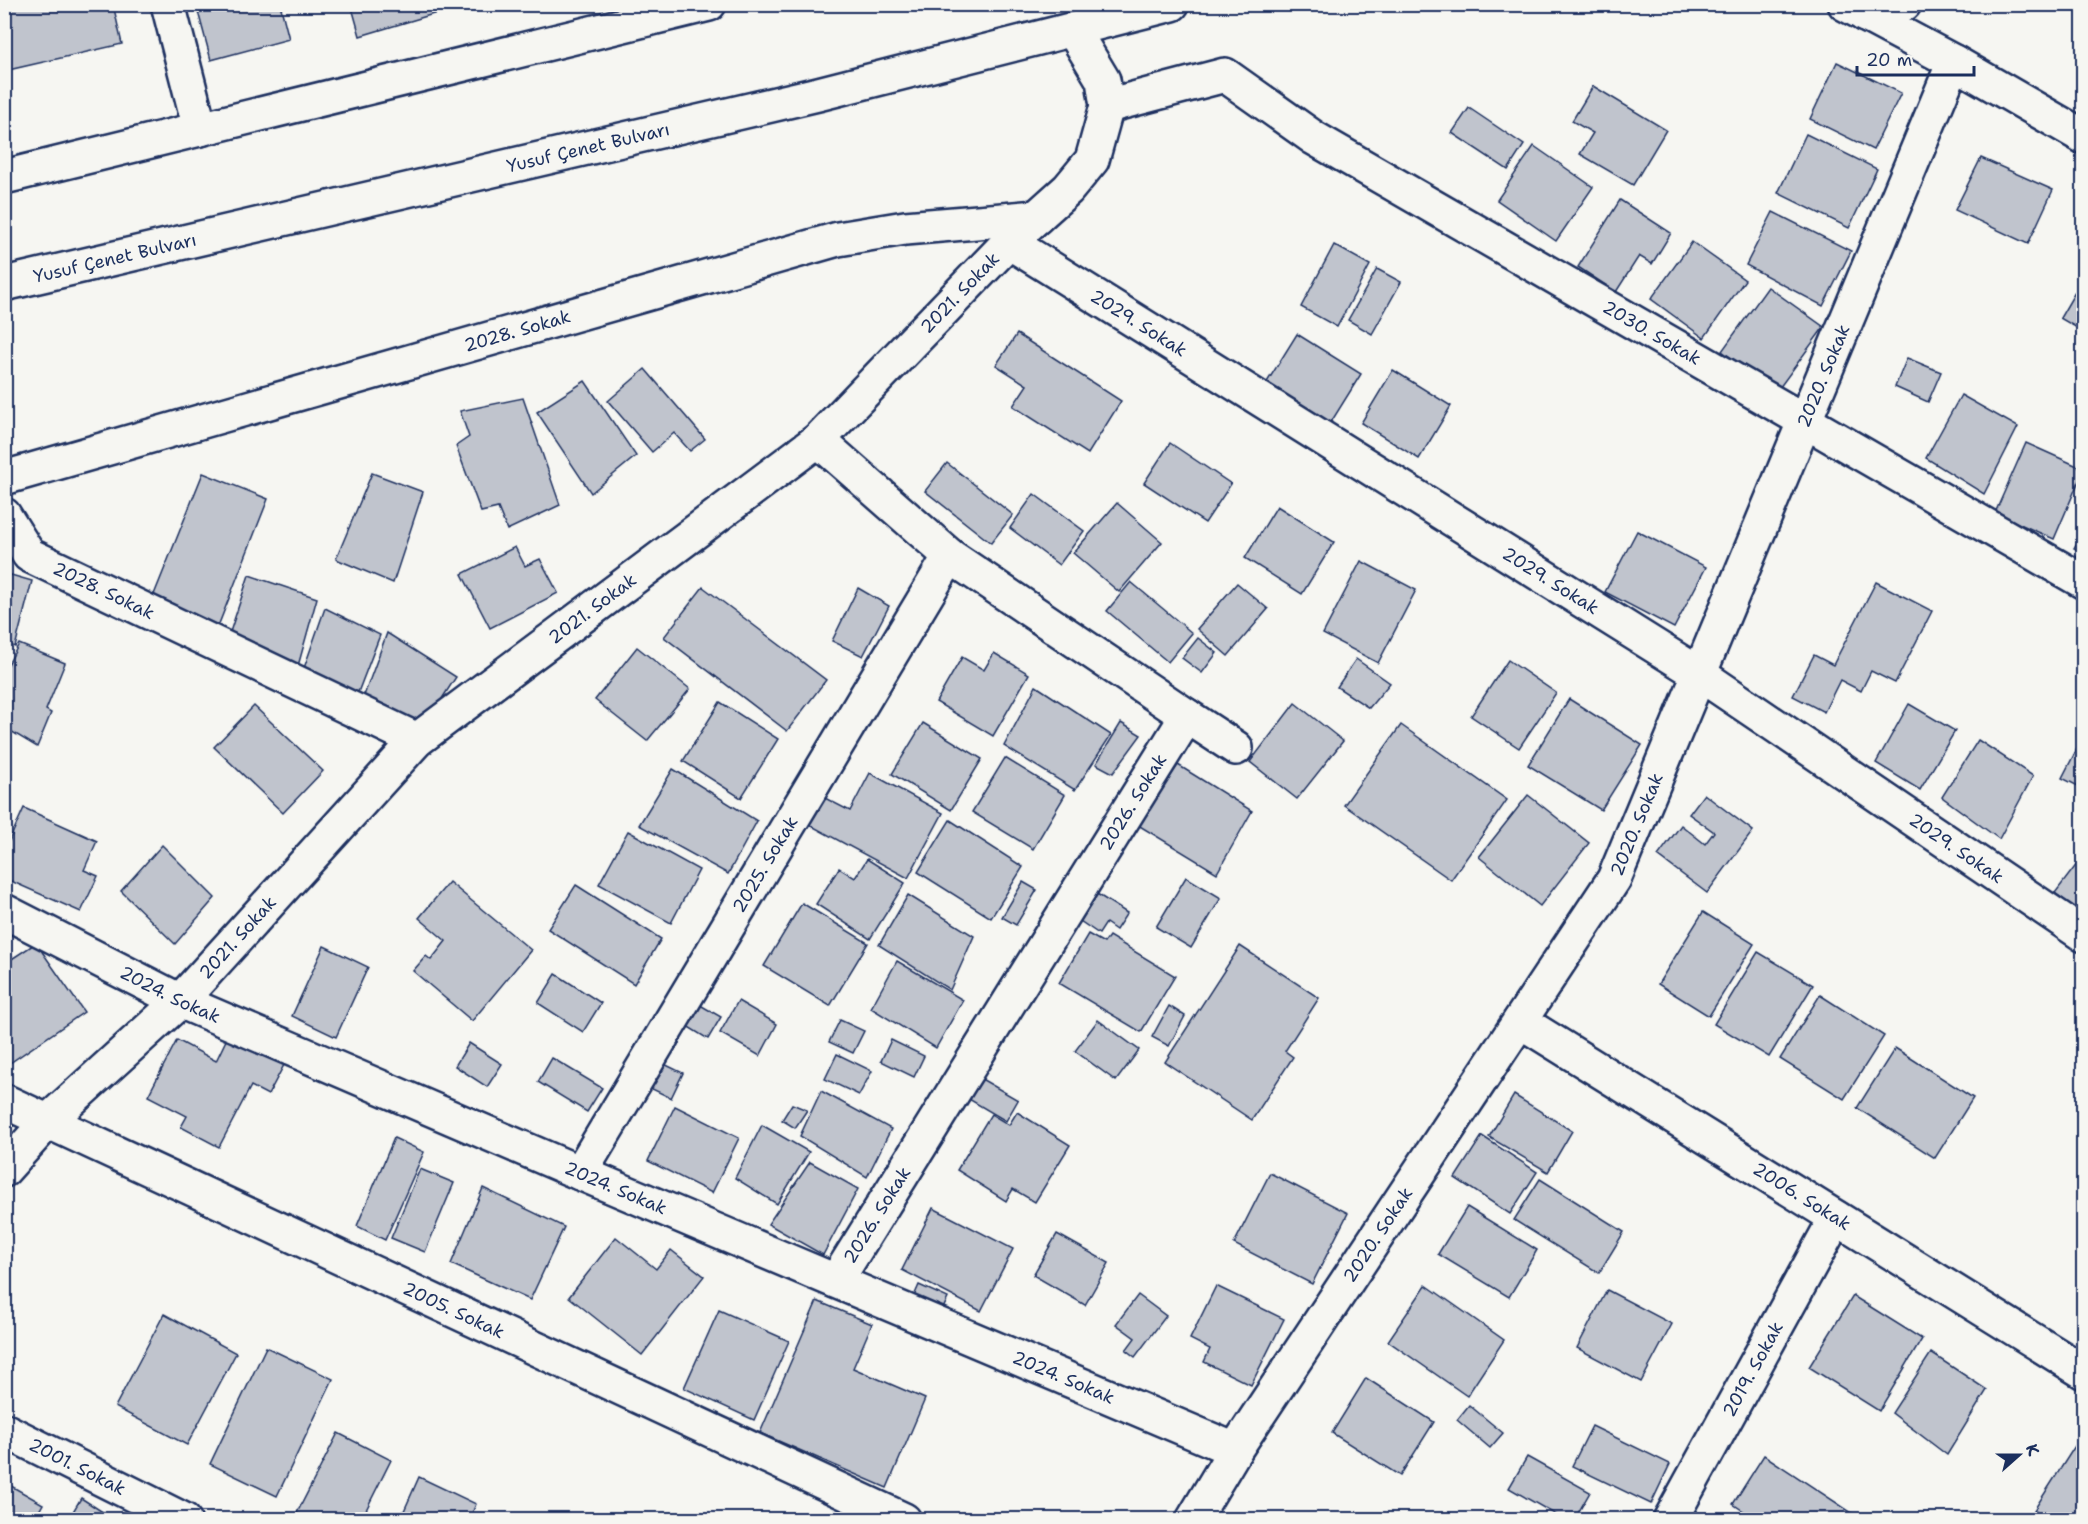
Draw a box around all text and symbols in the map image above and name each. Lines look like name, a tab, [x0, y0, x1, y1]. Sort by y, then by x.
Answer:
scale bar	[1857, 39, 1974, 77]
text: 20 m	[1866, 48, 1912, 72]
street label: Yusuf Çenet Bulvarı	[504, 117, 672, 178]
street label: Yusuf Çenet Bulvarı	[31, 227, 199, 289]
street label: 2021. Sokak	[915, 247, 1005, 339]
street label: 2029. Sokak	[1086, 284, 1192, 362]
street label: 2030. Sokak	[1598, 295, 1705, 371]
street label: 2028. Sokak	[461, 304, 573, 358]
street label: 2020. Sokak	[1791, 321, 1856, 431]
street label: 2029. Sokak	[1498, 542, 1604, 620]
street label: 2028. Sokak	[49, 556, 159, 625]
street label: 2021. Sokak	[544, 568, 641, 650]
street label: 2026. Sokak	[1094, 749, 1172, 855]
street label: 2020. Sokak	[1605, 769, 1669, 880]
street label: 2029. Sokak	[1904, 808, 2009, 889]
street label: 2025. Sokak	[727, 812, 803, 917]
street label: 2021. Sokak	[194, 891, 282, 984]
street label: 2024. Sokak	[116, 960, 224, 1029]
street label: 2024. Sokak	[561, 1156, 671, 1220]
street label: 2006. Sokak	[1748, 1157, 1855, 1236]
street label: 2026. Sokak	[838, 1162, 916, 1268]
street label: 2020. Sokak	[1338, 1183, 1418, 1287]
street label: 2005. Sokak	[399, 1276, 508, 1344]
street label: 2019. Sokak	[1717, 1317, 1789, 1421]
street label: 2024. Sokak	[1009, 1345, 1118, 1410]
north arrow	[1989, 1425, 2049, 1485]
street label: 2001. Sokak	[25, 1432, 130, 1501]
text: K	[2021, 1441, 2044, 1459]

